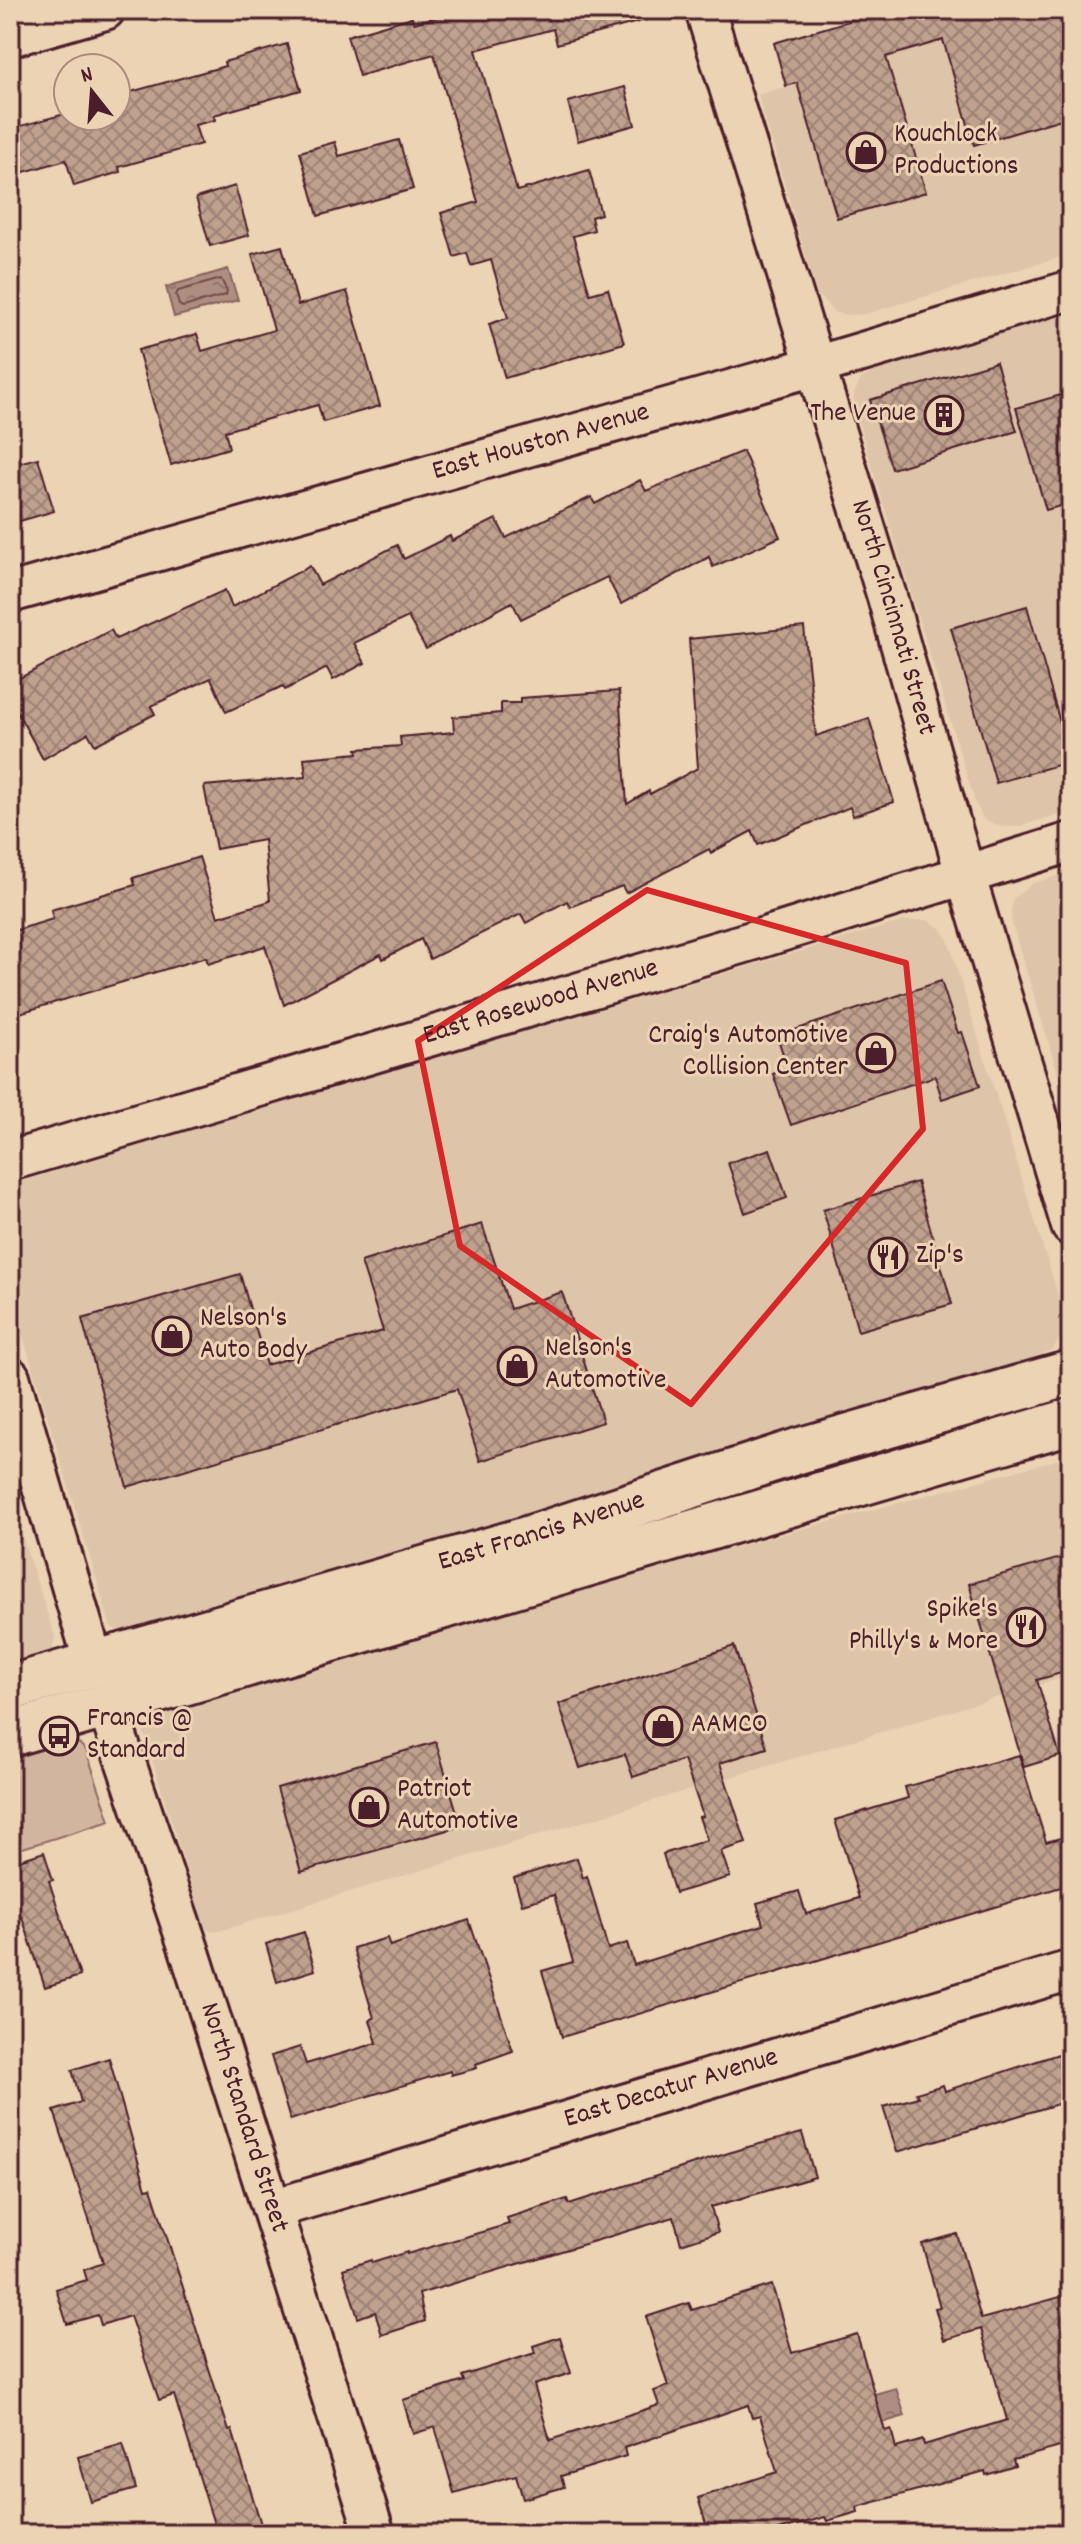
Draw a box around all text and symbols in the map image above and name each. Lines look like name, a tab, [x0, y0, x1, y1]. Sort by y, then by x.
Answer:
north arrow	[52, 52, 132, 132]
text: N	[77, 60, 97, 93]
place label: Kouchlock Productions	[894, 116, 1019, 188]
shop icon: Kouchlock Productions	[845, 131, 887, 173]
street label: East Houston Avenue	[428, 394, 654, 493]
building icon: The Venue	[923, 394, 965, 436]
place label: The Venue	[810, 395, 916, 435]
street label: North Cincinnati Street	[838, 495, 945, 740]
street label: East Rosewood Avenue	[419, 950, 664, 1057]
place label: Craig's Automotive Collision Center	[648, 1017, 849, 1089]
shop icon: Craig's Automotive Collision Center	[855, 1032, 897, 1074]
restaurant icon: Zip's	[867, 1236, 909, 1278]
place label: Zip's	[916, 1237, 964, 1277]
place label: Nelson's Auto Body	[200, 1300, 307, 1372]
shop icon: Nelson's Auto Body	[151, 1315, 193, 1357]
place label: Nelson's Automotive	[545, 1330, 666, 1402]
shop icon: Nelson's Automotive	[496, 1345, 538, 1387]
street label: East Francis Avenue	[434, 1482, 650, 1584]
place label: Spike's Philly's & More	[849, 1591, 998, 1663]
restaurant icon: Spike's Philly's & More	[1005, 1606, 1047, 1648]
place label: Francis @ Standard	[87, 1700, 193, 1772]
shop icon: AAMCO	[642, 1705, 684, 1747]
place label: AAMCO	[691, 1706, 768, 1746]
bus stop icon: Francis @ Standard	[38, 1715, 80, 1757]
place label: Patriot Automotive	[397, 1771, 518, 1843]
shop icon: Patriot Automotive	[348, 1786, 390, 1828]
street label: North Standard Street	[187, 1998, 298, 2238]
street label: East Decatur Avenue	[560, 2039, 783, 2141]

